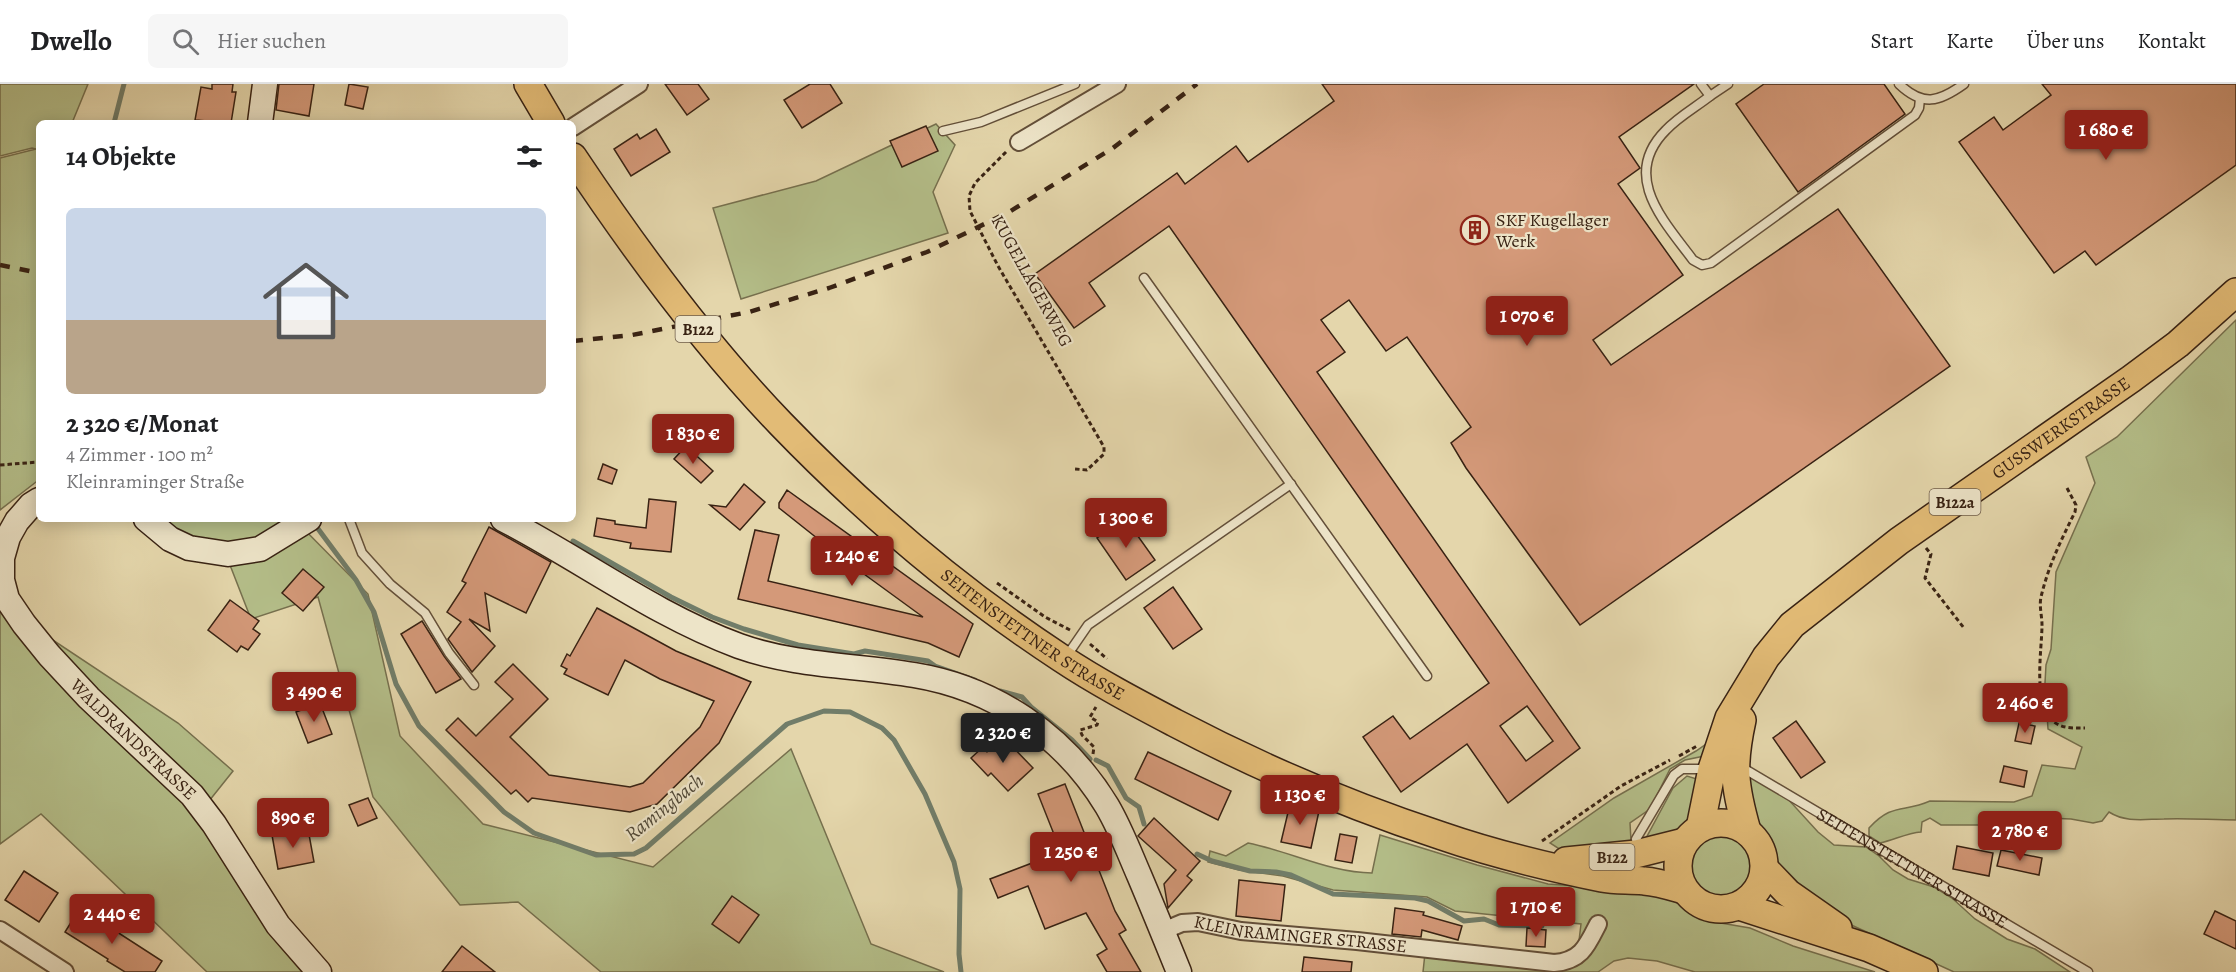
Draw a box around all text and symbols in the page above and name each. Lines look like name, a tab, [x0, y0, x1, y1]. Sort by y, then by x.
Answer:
search box	[148, 14, 568, 68]
text: Dwello	[30, 22, 112, 60]
icon: search	[169, 25, 202, 58]
text: Hier suchen	[217, 26, 326, 56]
text: Start	[1871, 27, 1913, 55]
text: Karte	[1946, 27, 1994, 55]
text: Über uns	[2027, 27, 2104, 55]
text: Kontakt	[2137, 27, 2206, 55]
pin: 1 680 €	[2051, 110, 2161, 161]
text: 1 680 €	[2079, 116, 2133, 143]
text: 14 Objekte	[66, 139, 176, 174]
icon: filters	[513, 140, 546, 173]
place label: SKF Kugellager Werk	[1495, 208, 1609, 253]
street label: KUGELLAGERWEG	[986, 211, 1078, 351]
building icon: SKF Kugellager Werk	[1459, 214, 1491, 246]
icon: home	[252, 247, 360, 355]
pin: 1 070 €	[1472, 296, 1582, 347]
text: 1 070 €	[1500, 302, 1554, 329]
road number: B122	[676, 316, 720, 342]
street label: GUSSWERKSTRASSE	[1987, 371, 2135, 485]
text: 2 320 €/Monat	[66, 406, 219, 441]
pin: 1 830 €	[638, 414, 748, 465]
text: 1 830 €	[666, 420, 720, 447]
text: 4 Zimmer · 100 m²	[66, 441, 213, 468]
text: Kleinraminger Straße	[66, 468, 244, 495]
road number: B122a	[1930, 489, 1980, 515]
pin: 1 300 €	[1071, 498, 1181, 549]
text: 1 300 €	[1099, 504, 1153, 531]
pin: 1 240 €	[797, 536, 907, 587]
text: 1 240 €	[825, 542, 879, 569]
street label: SEITENSTETTNER STRASSE	[936, 563, 1129, 706]
pin: 3 490 €	[259, 672, 369, 723]
street label: WALDRANDSTRASSE	[64, 673, 202, 805]
text: 3 490 €	[286, 678, 342, 705]
pin: 2 460 €	[1970, 683, 2080, 734]
text: 2 460 €	[1997, 689, 2053, 716]
pin: 2 320 €	[948, 713, 1058, 764]
text: 2 320 €	[975, 719, 1031, 746]
water label: Ramingbach	[619, 767, 709, 847]
pin: 1 130 €	[1245, 775, 1355, 826]
text: 1 130 €	[1274, 781, 1326, 808]
pin: 890 €	[251, 798, 335, 849]
street label: SEITENSTETTNER STRASSE	[1812, 802, 2012, 934]
text: 890 €	[271, 804, 315, 831]
pin: 2 780 €	[1965, 811, 2075, 862]
text: 2 780 €	[1992, 817, 2048, 844]
pin: 1 250 €	[1016, 832, 1126, 883]
text: 1 250 €	[1044, 838, 1098, 865]
road number: B122	[1590, 844, 1634, 870]
pin: 1 710 €	[1481, 887, 1591, 938]
text: 1 710 €	[1510, 893, 1562, 920]
pin: 2 440 €	[57, 894, 167, 945]
text: 2 440 €	[84, 900, 140, 927]
street label: KLEINRAMINGER STRASSE	[1192, 909, 1408, 958]

